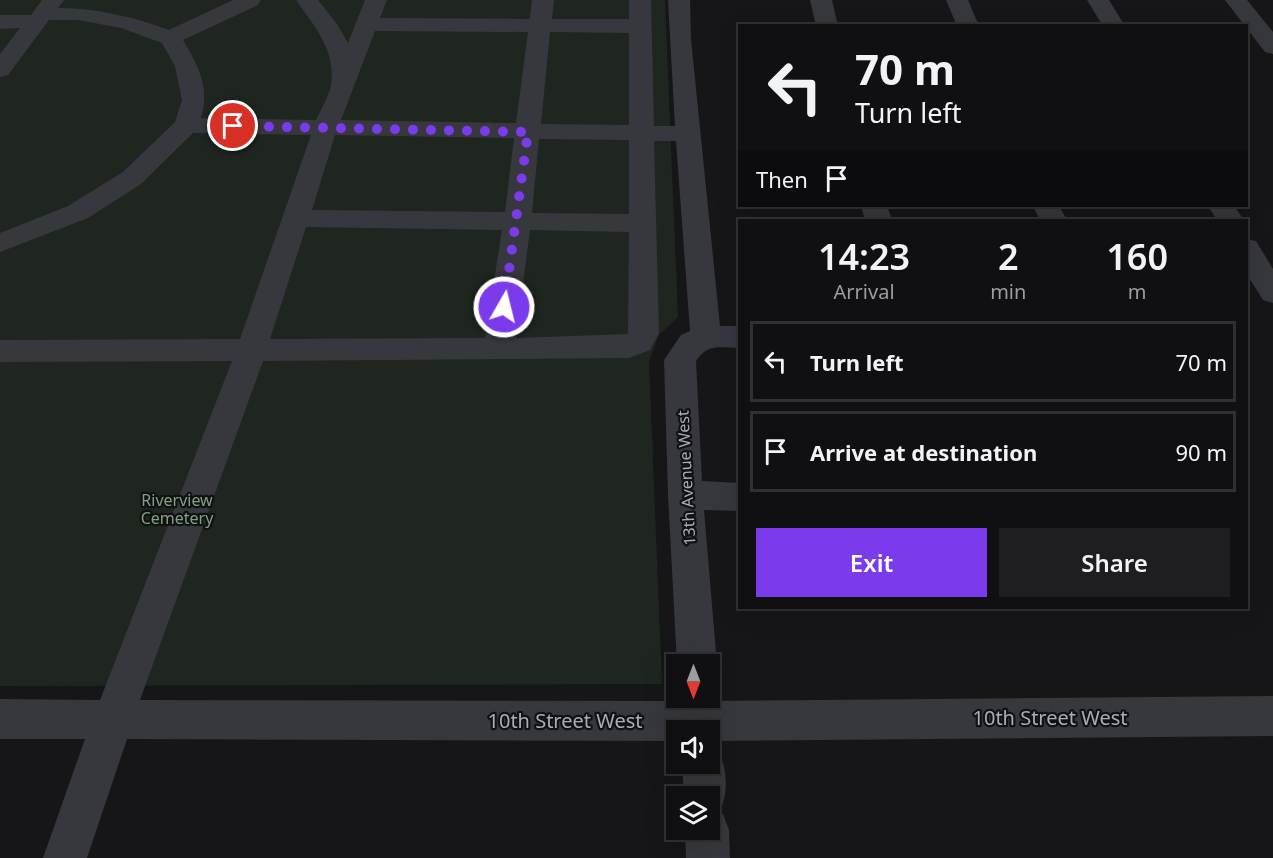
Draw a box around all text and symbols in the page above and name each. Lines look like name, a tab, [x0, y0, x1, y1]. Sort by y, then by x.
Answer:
text: 70 m	[855, 40, 955, 97]
icon: left	[756, 48, 834, 126]
text: Turn left	[855, 94, 961, 131]
pin	[207, 100, 258, 151]
icon: arrive	[216, 109, 249, 142]
icon: arrive	[820, 162, 853, 195]
text: Then	[756, 164, 808, 194]
text: 14:23	[818, 232, 910, 281]
text: 2	[998, 232, 1019, 281]
text: 160	[1106, 232, 1168, 281]
position arrow	[472, 275, 536, 339]
text: Arrival	[834, 278, 895, 305]
text: min	[990, 278, 1026, 305]
text: m	[1128, 278, 1147, 305]
icon: left	[759, 345, 792, 378]
text: Turn left	[810, 347, 904, 377]
text: 70 m	[1176, 347, 1227, 377]
street label: 13th Avenue West	[671, 410, 701, 546]
icon: arrive	[759, 435, 792, 468]
text: Arrive at destination	[810, 437, 1037, 467]
text: 90 m	[1176, 437, 1227, 467]
park label: Riverview Cemetery	[141, 489, 214, 529]
button: Exit	[756, 528, 987, 597]
button: Share	[999, 528, 1230, 597]
north arrow	[666, 654, 720, 708]
map controls	[666, 654, 720, 840]
street label: 10th Street West	[973, 704, 1127, 731]
street label: 10th Street West	[488, 707, 642, 734]
button: sound	[666, 720, 720, 774]
button: layers	[666, 786, 720, 840]

